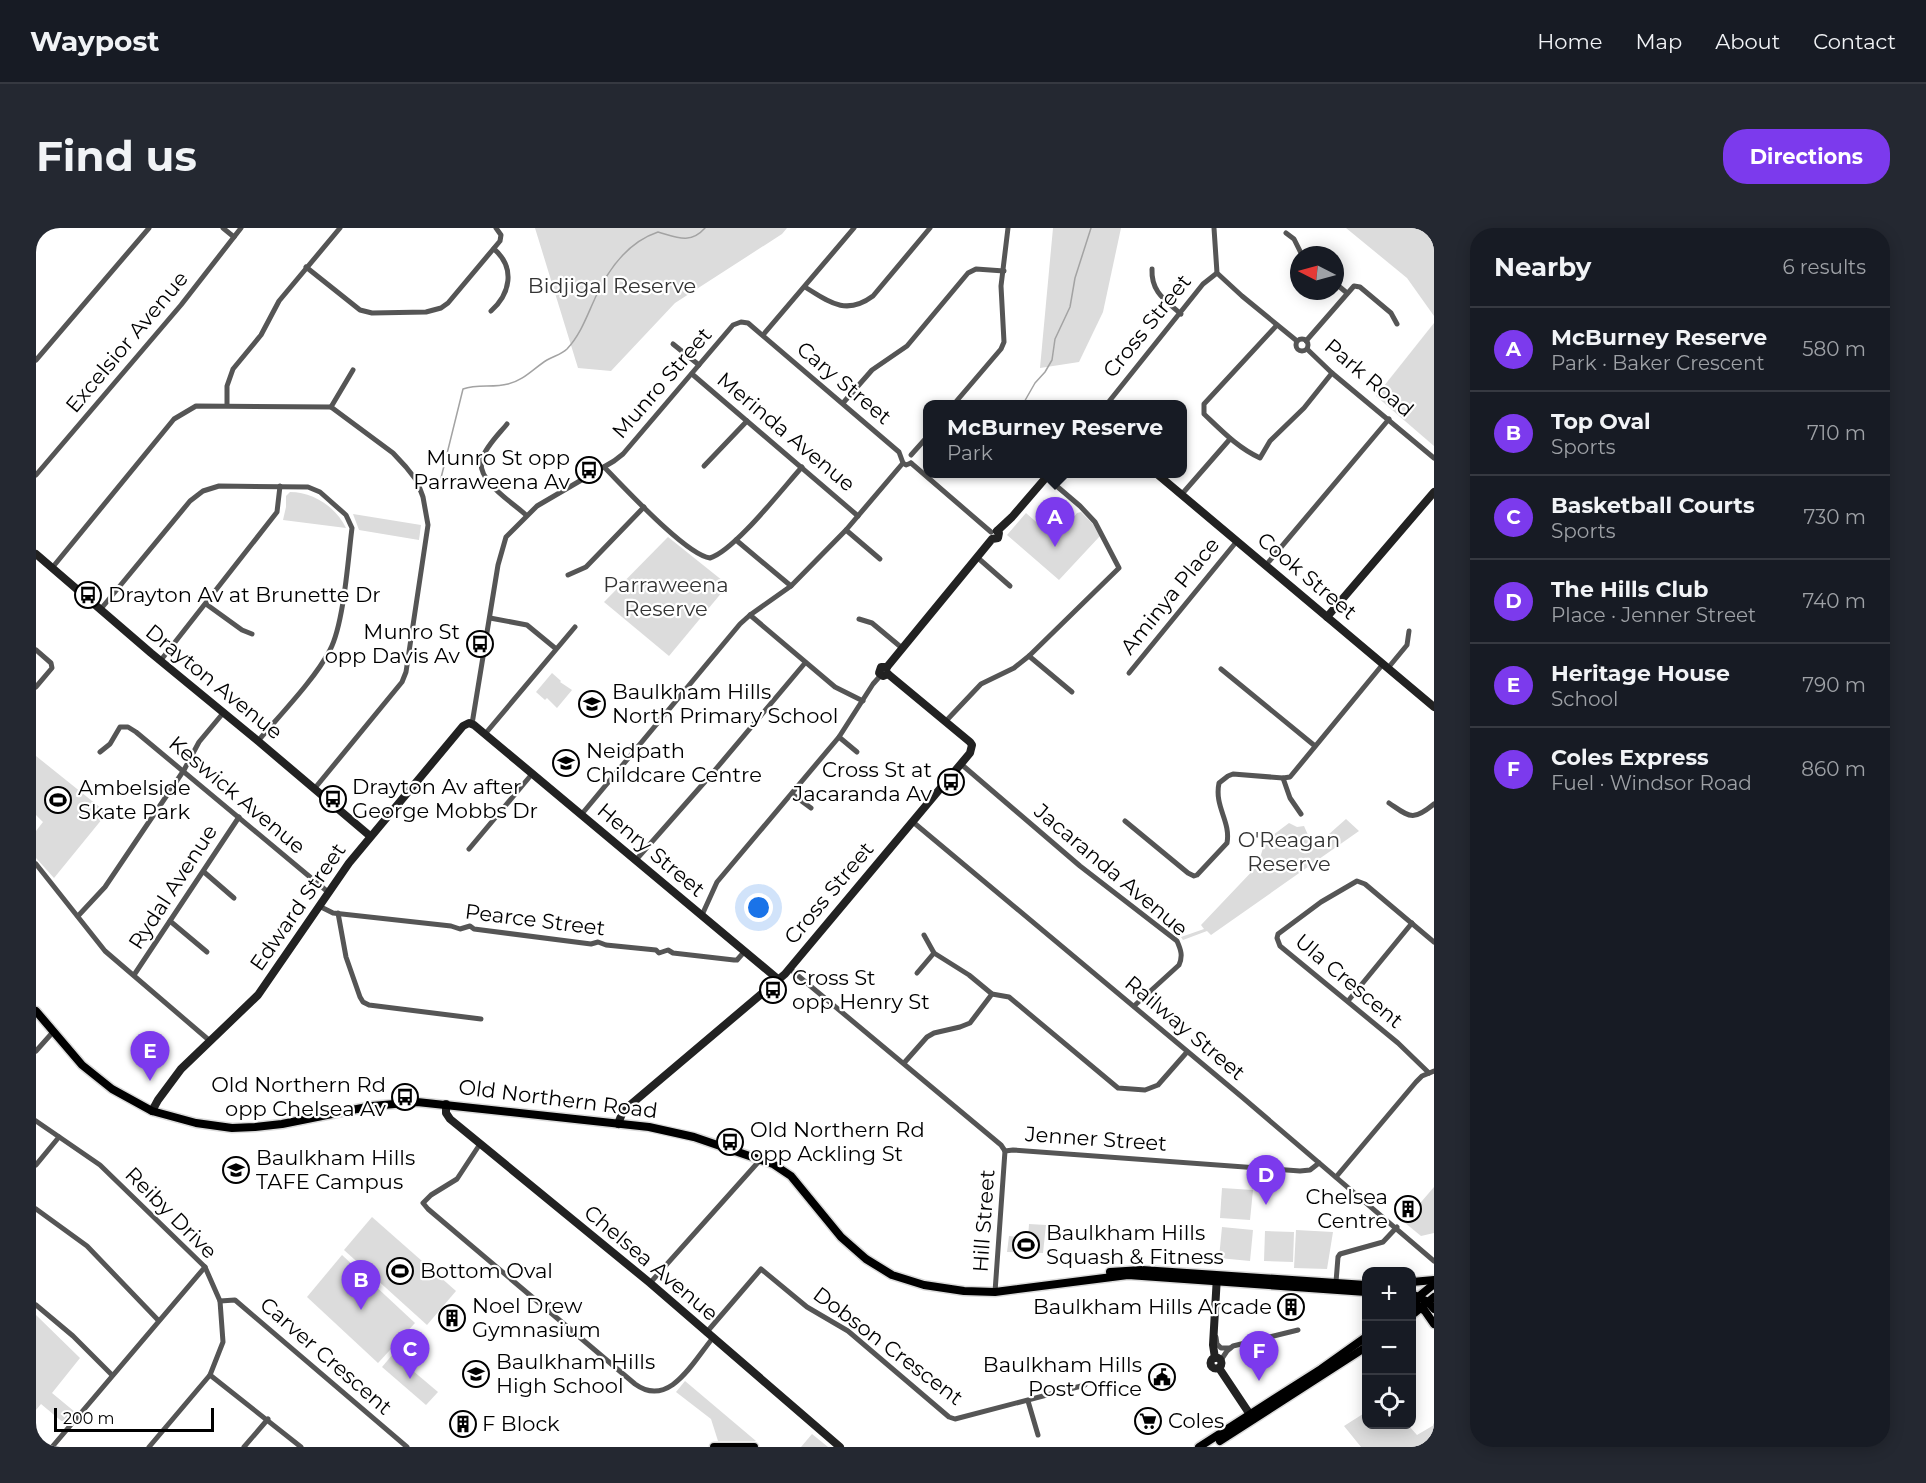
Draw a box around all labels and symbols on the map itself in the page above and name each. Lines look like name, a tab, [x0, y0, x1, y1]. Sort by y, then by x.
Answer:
north arrow	[1290, 246, 1344, 300]
street label: Excelsior Avenue	[60, 266, 193, 417]
street label: Cross Street	[1097, 269, 1196, 382]
park label: Bidjigal Reserve	[528, 273, 696, 298]
street label: Munro Street	[607, 322, 717, 443]
street label: Park Road	[1320, 333, 1419, 422]
street label: Cary Street	[792, 336, 897, 429]
street label: Merinda Avenue	[712, 367, 860, 497]
place label: Munro St opp Parraweena Av	[413, 445, 571, 494]
bus stop icon: Munro St opp Parraweena Av	[574, 455, 604, 485]
pin: A	[1036, 498, 1074, 547]
street label: Cook Street	[1252, 527, 1362, 624]
street label: Aminya Place	[1115, 532, 1224, 659]
park label: Parraweena Reserve	[603, 572, 729, 621]
bus stop icon: Drayton Av at Brunette Dr	[73, 580, 103, 610]
place label: Drayton Av at Brunette Dr	[108, 582, 381, 607]
street label: Drayton Avenue	[141, 619, 288, 744]
place label: Munro St opp Davis Av	[325, 619, 461, 668]
bus stop icon: Munro St opp Davis Av	[465, 629, 495, 659]
place label: Baulkham Hills North Primary School	[612, 679, 838, 728]
school or university icon: Baulkham Hills North Primary School	[577, 689, 607, 719]
street label: Keswick Avenue	[164, 730, 311, 859]
place label: Neidpath Childcare Centre	[586, 738, 762, 787]
school or university icon: Neidpath Childcare Centre	[551, 748, 581, 778]
place label: Cross St at Jacaranda Av	[792, 757, 933, 806]
bus stop icon: Cross St at Jacaranda Av	[936, 767, 966, 797]
place label: Drayton Av after George Mobbs Dr	[352, 774, 538, 823]
place label: Ambelside Skate Park	[78, 775, 191, 824]
bus stop icon: Drayton Av after George Mobbs Dr	[318, 784, 348, 814]
sports icon: Ambelside Skate Park	[43, 785, 73, 815]
street label: Henry Street	[592, 797, 710, 902]
street label: Jacaranda Avenue	[1029, 797, 1193, 941]
street label: Rydal Avenue	[123, 820, 222, 954]
park label: O'Reagan Reserve	[1238, 827, 1340, 876]
street label: Cross Street	[779, 836, 879, 949]
street label: Edward Street	[244, 838, 351, 975]
your location	[744, 893, 773, 922]
street label: Pearce Street	[464, 899, 607, 941]
street label: Ula Crescent	[1290, 928, 1408, 1033]
place label: Cross St opp Henry St	[792, 965, 930, 1014]
street label: Railway Street	[1120, 970, 1250, 1085]
bus stop icon: Cross St opp Henry St	[758, 975, 788, 1005]
pin: E	[130, 1032, 170, 1081]
place label: Old Northern Rd opp Chelsea Av	[211, 1072, 387, 1121]
street label: Old Northern Road	[457, 1074, 659, 1123]
bus stop icon: Old Northern Rd opp Chelsea Av	[390, 1082, 420, 1112]
place label: Old Northern Rd opp Ackling St	[750, 1117, 925, 1166]
street label: Jenner Street	[1023, 1121, 1168, 1156]
bus stop icon: Old Northern Rd opp Ackling St	[715, 1127, 745, 1157]
place label: Baulkham Hills TAFE Campus	[256, 1145, 415, 1194]
school or university icon: Baulkham Hills TAFE Campus	[221, 1155, 251, 1185]
pin: D	[1246, 1156, 1286, 1205]
street label: Reiby Drive	[120, 1162, 222, 1264]
street label: Hill Street	[967, 1169, 1000, 1273]
place label: Chelsea Centre	[1306, 1184, 1388, 1233]
building icon: Chelsea Centre	[1393, 1194, 1423, 1224]
street label: Chelsea Avenue	[579, 1199, 723, 1326]
place label: Baulkham Hills Squash & Fitness	[1046, 1220, 1224, 1269]
sports icon: Baulkham Hills Squash & Fitness	[1011, 1230, 1041, 1260]
sports icon: Bottom Oval	[385, 1256, 415, 1286]
place label: Bottom Oval	[420, 1258, 553, 1283]
pin: B	[342, 1260, 380, 1310]
street label: Dobson Crescent	[809, 1281, 968, 1410]
street label: Carver Crescent	[255, 1292, 397, 1420]
building icon: Baulkham Hills Arcade	[1276, 1292, 1306, 1322]
place label: Noel Drew Gymnasium	[472, 1293, 601, 1342]
place label: Baulkham Hills Arcade	[1033, 1294, 1272, 1319]
building icon: Noel Drew Gymnasium	[437, 1303, 467, 1333]
pin: C	[390, 1330, 430, 1379]
pin: F	[1240, 1332, 1278, 1381]
place label: Baulkham Hills High School	[496, 1349, 655, 1398]
place label: Baulkham Hills Post Office	[983, 1352, 1142, 1401]
school or university icon: Baulkham Hills High School	[461, 1359, 491, 1389]
public building icon: Baulkham Hills Post Office	[1147, 1362, 1177, 1392]
scale bar	[54, 1405, 214, 1432]
supermarket icon: Coles	[1133, 1406, 1163, 1436]
place label: Coles	[1168, 1408, 1224, 1433]
building icon: F Block	[448, 1409, 478, 1439]
place label: F Block	[482, 1411, 560, 1436]

